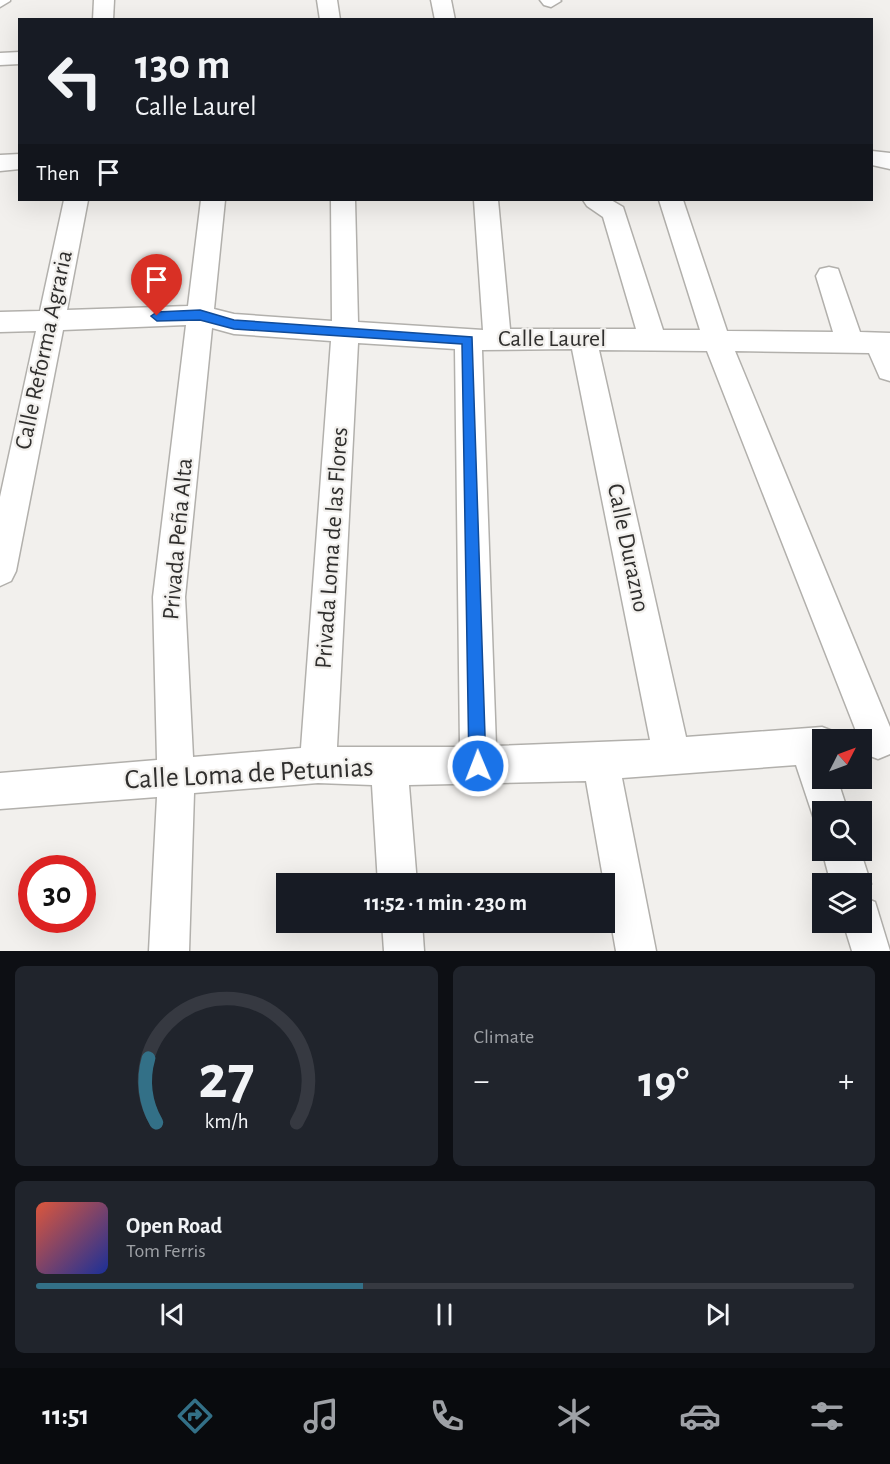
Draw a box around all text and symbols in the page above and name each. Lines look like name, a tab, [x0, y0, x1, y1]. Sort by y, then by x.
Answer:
icon: left	[36, 42, 114, 120]
text: 130 m	[135, 44, 230, 86]
text: Calle Laurel	[135, 93, 257, 120]
icon: arrive	[92, 156, 125, 189]
text: Then	[36, 162, 80, 184]
street label: Calle Reforma Agraria	[11, 248, 77, 452]
pin	[131, 254, 182, 316]
icon: arrive	[140, 263, 173, 296]
street label: Calle Laurel	[498, 327, 606, 351]
street label: Privada Loma de las Flores	[312, 426, 352, 670]
street label: Privada Peña Alta	[159, 457, 197, 621]
street label: Calle Durazno	[603, 482, 653, 614]
north arrow	[812, 729, 872, 789]
map controls	[812, 729, 872, 933]
position arrow	[446, 734, 510, 798]
street label: Calle Loma de Petunias	[124, 753, 374, 795]
button: search	[812, 801, 872, 861]
speed limit sign: 30	[18, 855, 96, 933]
button: layers	[812, 873, 872, 933]
text: 11:52 · 1 min · 230 m	[364, 892, 527, 914]
text: Climate	[474, 1027, 534, 1047]
text: 27	[198, 1047, 254, 1109]
text: 19°	[638, 1060, 689, 1105]
text: −	[474, 1065, 489, 1098]
text: +	[838, 1065, 854, 1098]
text: km/h	[204, 1111, 248, 1132]
text: Open Road	[126, 1215, 222, 1237]
text: Tom Ferris	[126, 1241, 206, 1261]
icon: previous	[156, 1298, 189, 1331]
icon: pause	[428, 1298, 461, 1331]
icon: next	[701, 1298, 734, 1331]
icon: directions	[174, 1395, 216, 1437]
icon: music	[300, 1395, 342, 1437]
icon: phone	[426, 1395, 468, 1437]
icon: climate	[553, 1395, 595, 1437]
icon: car	[679, 1395, 721, 1437]
icon: filters	[806, 1395, 848, 1437]
text: 11:51	[42, 1402, 89, 1429]

